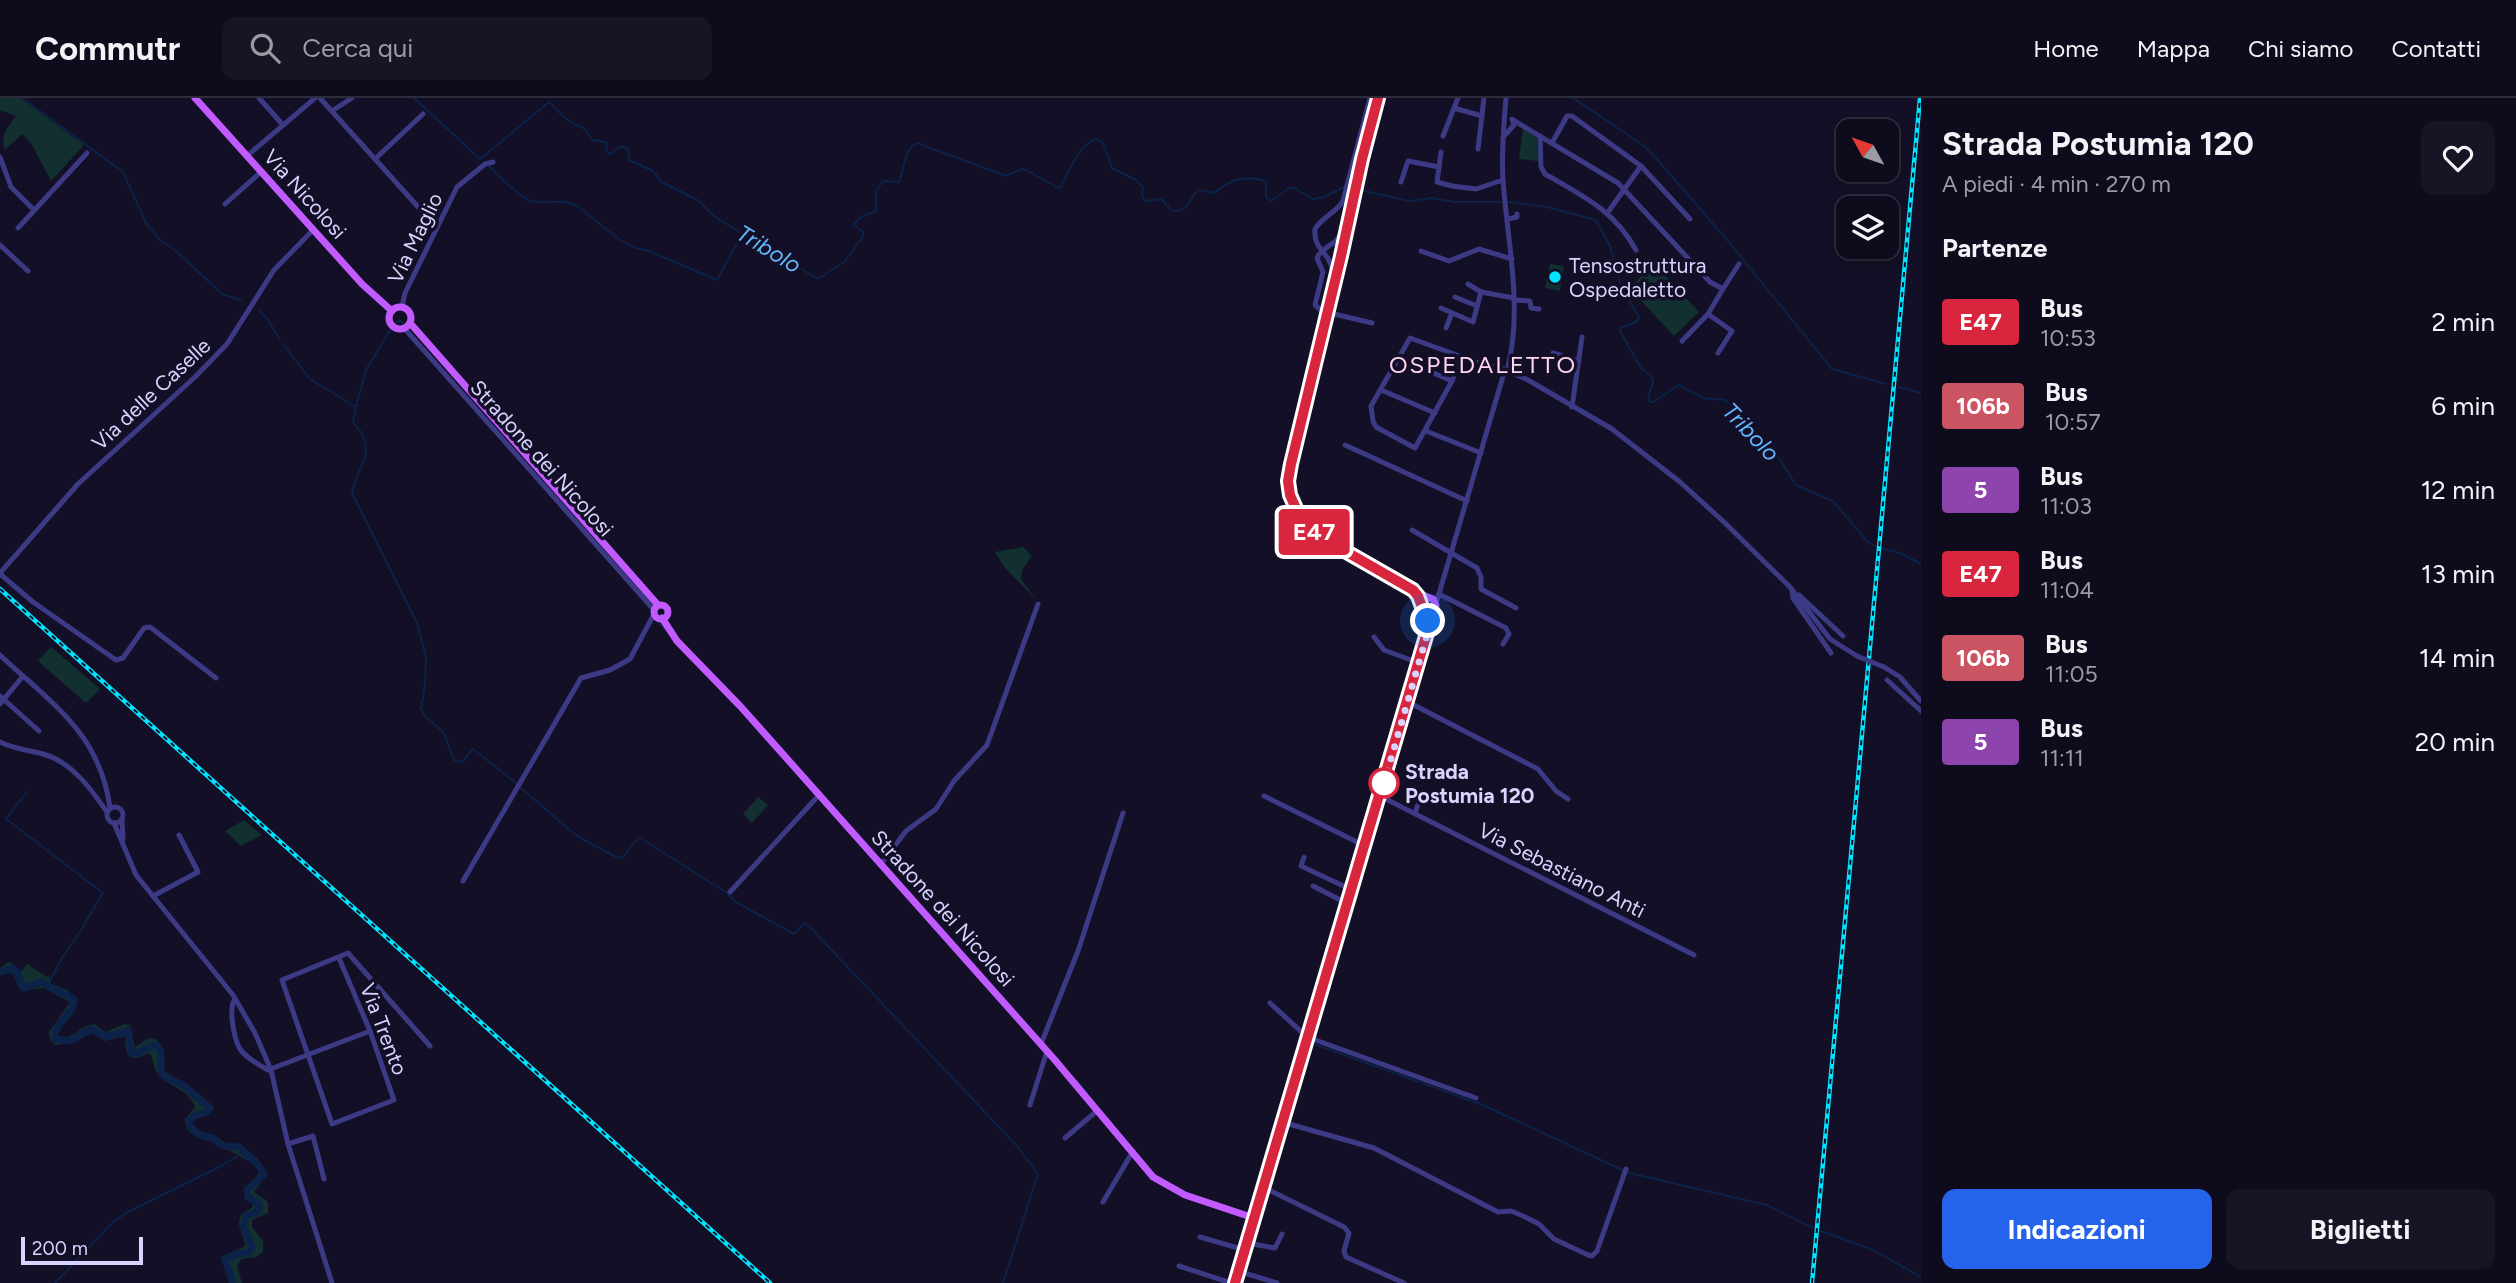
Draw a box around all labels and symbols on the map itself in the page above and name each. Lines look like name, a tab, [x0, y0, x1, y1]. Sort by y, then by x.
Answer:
north arrow	[1836, 119, 1899, 182]
street label: Via Nicolosi	[258, 144, 352, 244]
street label: Via Maglio	[382, 189, 448, 287]
water label: Tribolo	[732, 219, 806, 279]
place label: Tensostruttura Ospedaletto	[1569, 253, 1706, 302]
marker: Tensostruttura Ospedaletto	[1547, 269, 1563, 285]
street label: Via delle Caselle	[87, 333, 215, 455]
district label: OSPEDALETTO	[1389, 350, 1577, 379]
street label: Stradone dei Nicolosi	[465, 375, 619, 541]
water label: Tribolo	[1717, 397, 1785, 467]
line badge: E47	[1274, 509, 1354, 555]
your location	[1410, 603, 1445, 638]
place label: Strada Postumia 120	[1405, 759, 1534, 808]
marker: Strada Postumia 120	[1369, 768, 1399, 798]
street label: Via Sebastiano Anti	[1474, 817, 1650, 923]
street label: Stradone dei Nicolosi	[866, 825, 1020, 991]
street label: Via Trento	[355, 980, 413, 1078]
scale bar	[21, 1234, 144, 1266]

